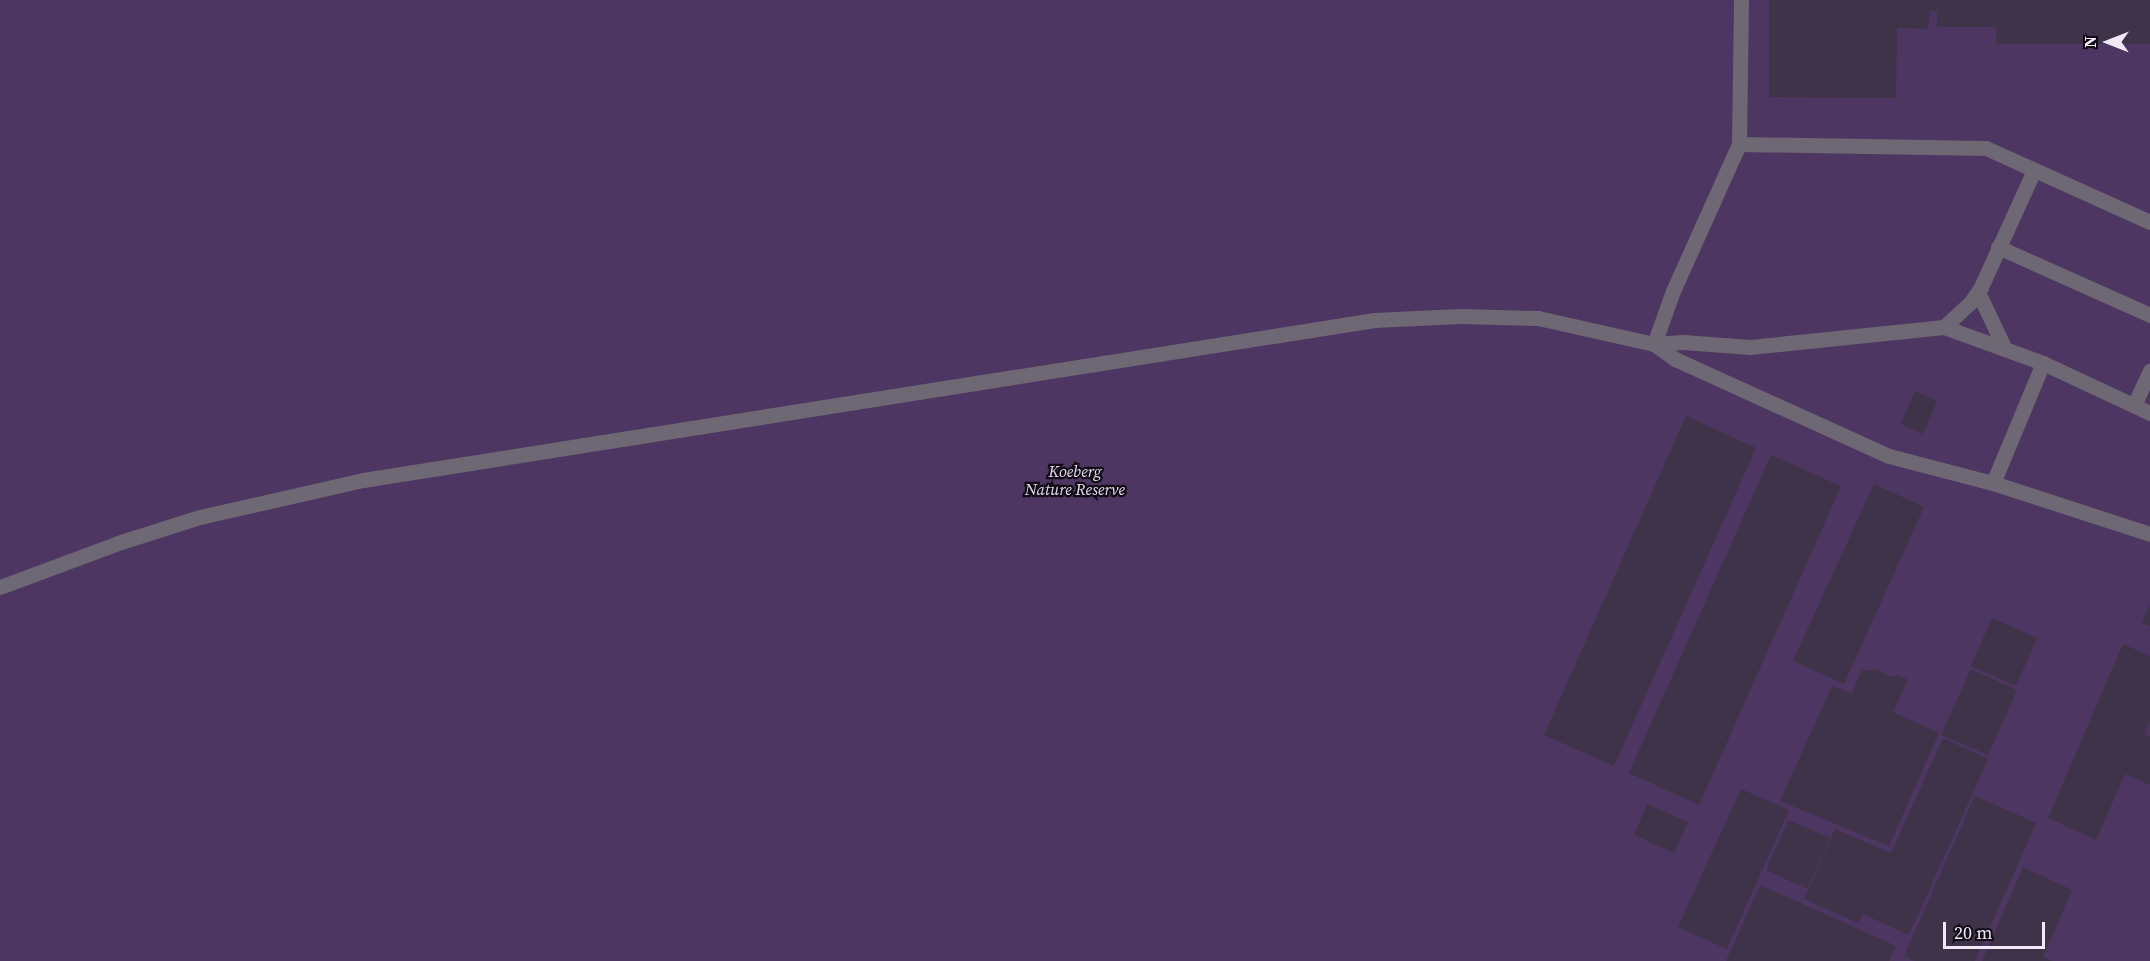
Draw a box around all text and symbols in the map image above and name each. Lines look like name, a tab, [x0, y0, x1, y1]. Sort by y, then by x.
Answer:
north arrow	[2078, 12, 2138, 72]
text: N	[2079, 36, 2101, 48]
park label: Koeberg Nature Reserve	[1025, 461, 1125, 499]
scale bar	[1946, 910, 2048, 948]
text: 20 m	[1954, 920, 1992, 945]

